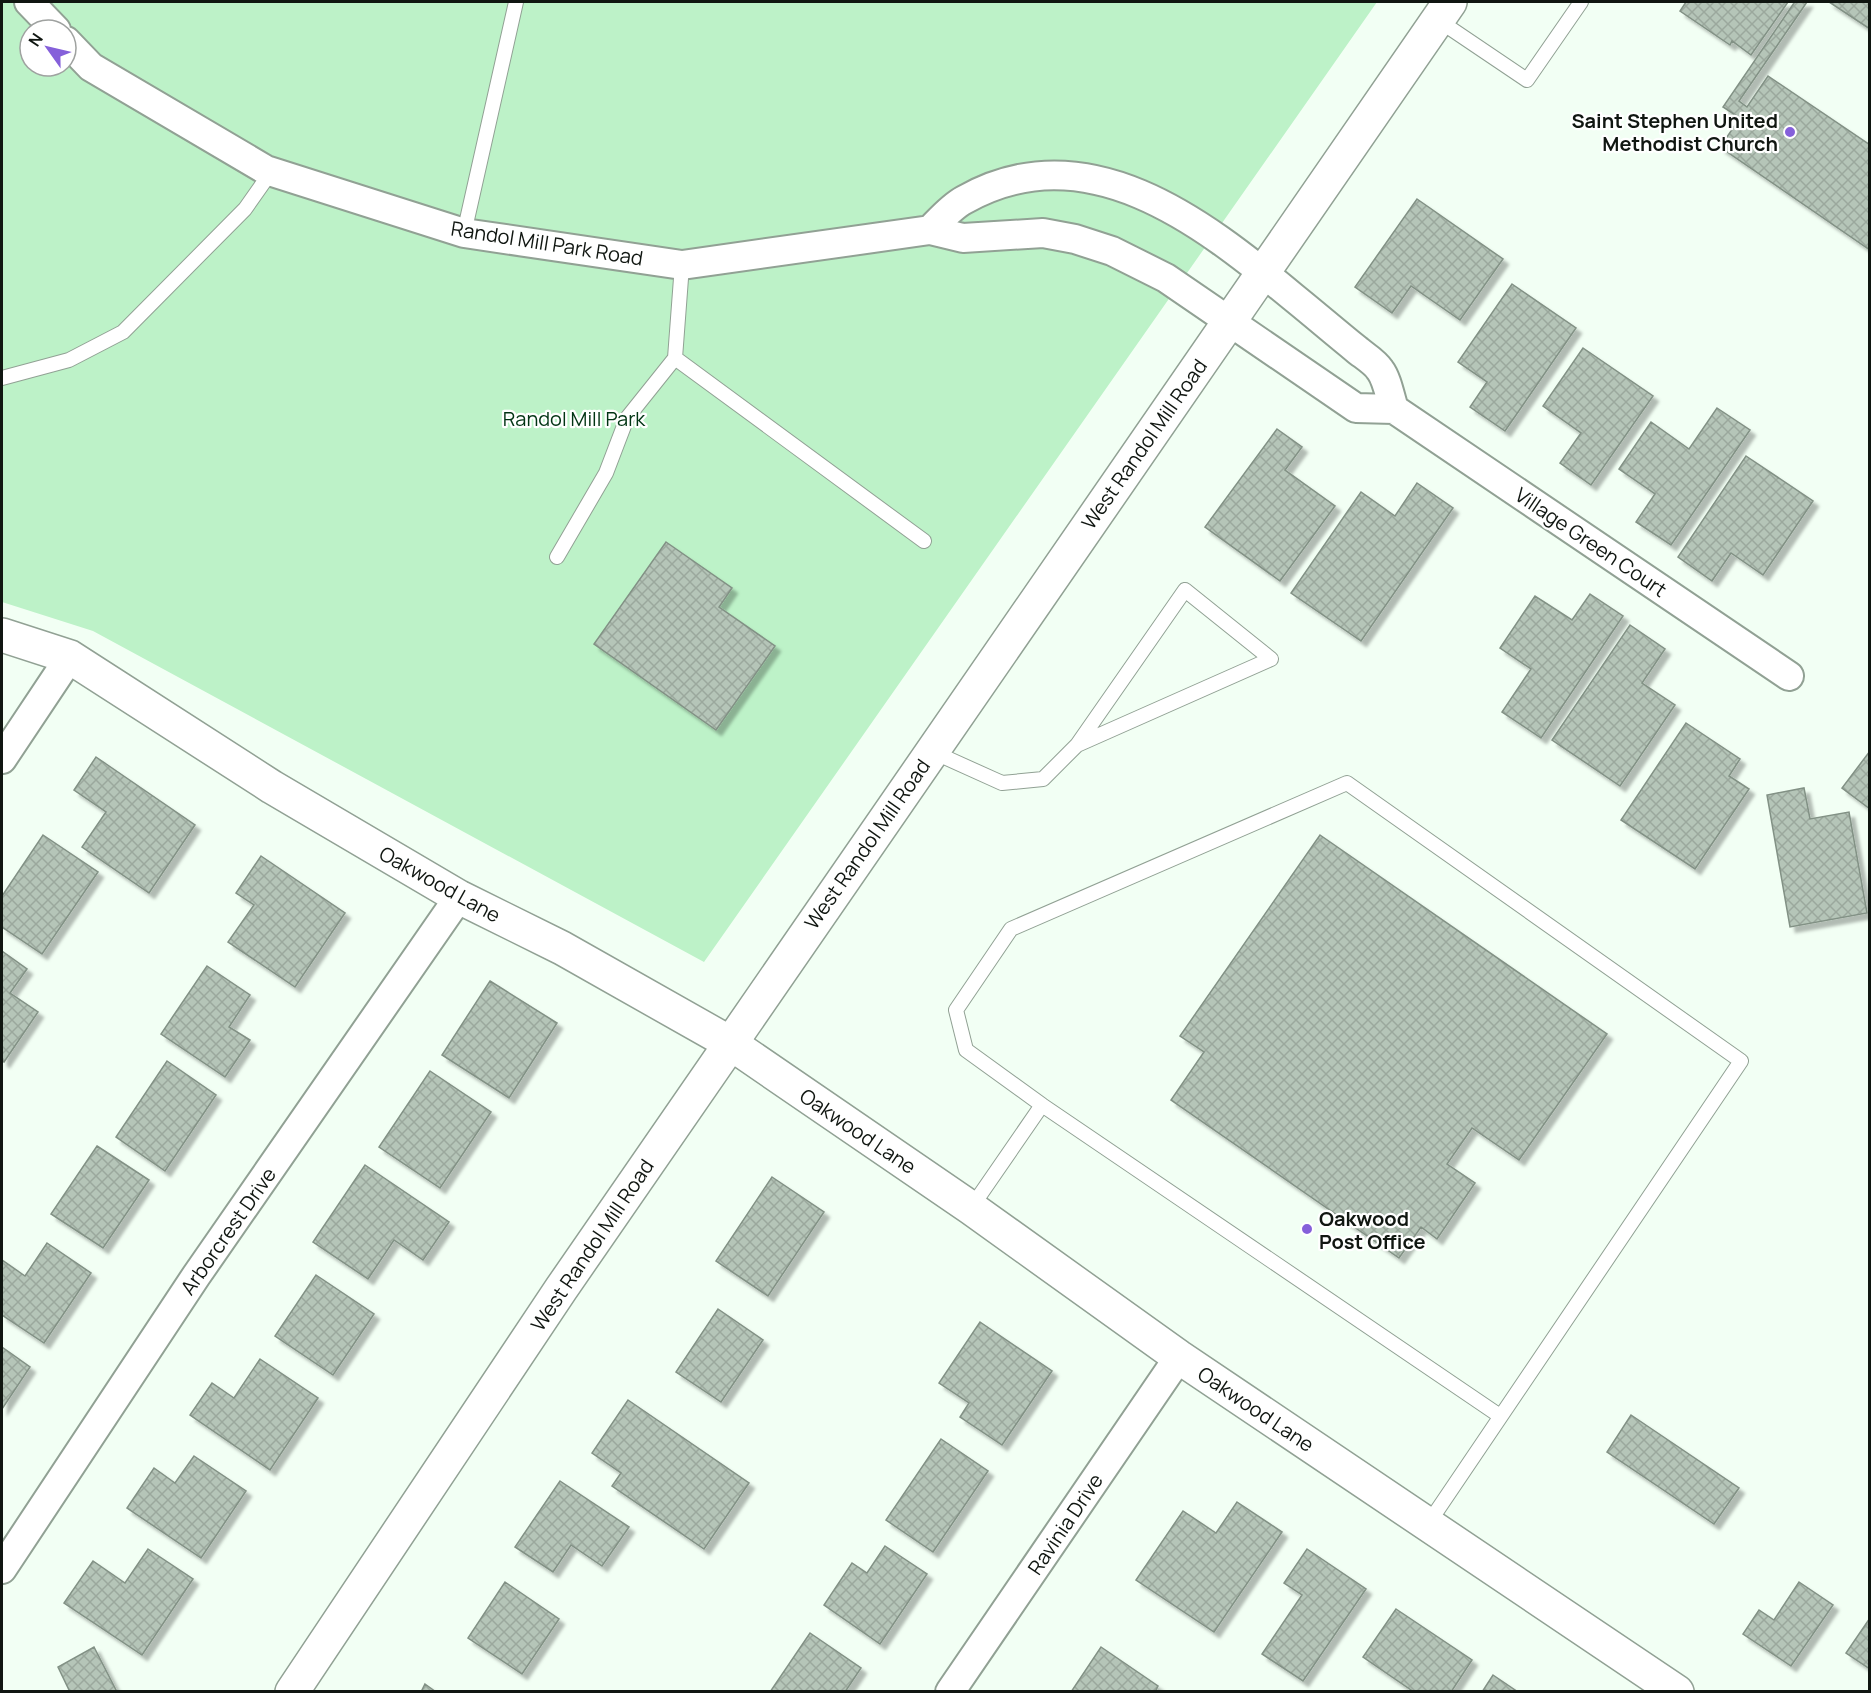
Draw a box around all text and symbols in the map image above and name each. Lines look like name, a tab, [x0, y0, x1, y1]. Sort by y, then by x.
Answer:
north arrow	[18, 18, 78, 78]
text: N	[23, 29, 48, 51]
place label: Saint Stephen United Methodist Church	[1571, 107, 1778, 157]
marker: Saint Stephen United Methodist Church	[1783, 125, 1797, 139]
street label: Randol Mill Park Road	[449, 214, 645, 272]
street label: West Randol Mill Road	[1075, 354, 1213, 534]
park label: Randol Mill Park	[503, 405, 646, 432]
street label: Village Green Court	[1510, 481, 1672, 603]
street label: West Randol Mill Road	[798, 754, 936, 934]
street label: Oakwood Lane	[375, 840, 505, 928]
street label: Oakwood Lane	[795, 1082, 921, 1180]
street label: West Randol Mill Road	[524, 1154, 660, 1336]
street label: Arborcrest Drive	[174, 1162, 282, 1300]
place label: Oakwood Post Office	[1319, 1205, 1426, 1255]
marker: Oakwood Post Office	[1300, 1222, 1314, 1236]
street label: Oakwood Lane	[1193, 1360, 1319, 1458]
street label: Ravinia Drive	[1021, 1468, 1109, 1580]

